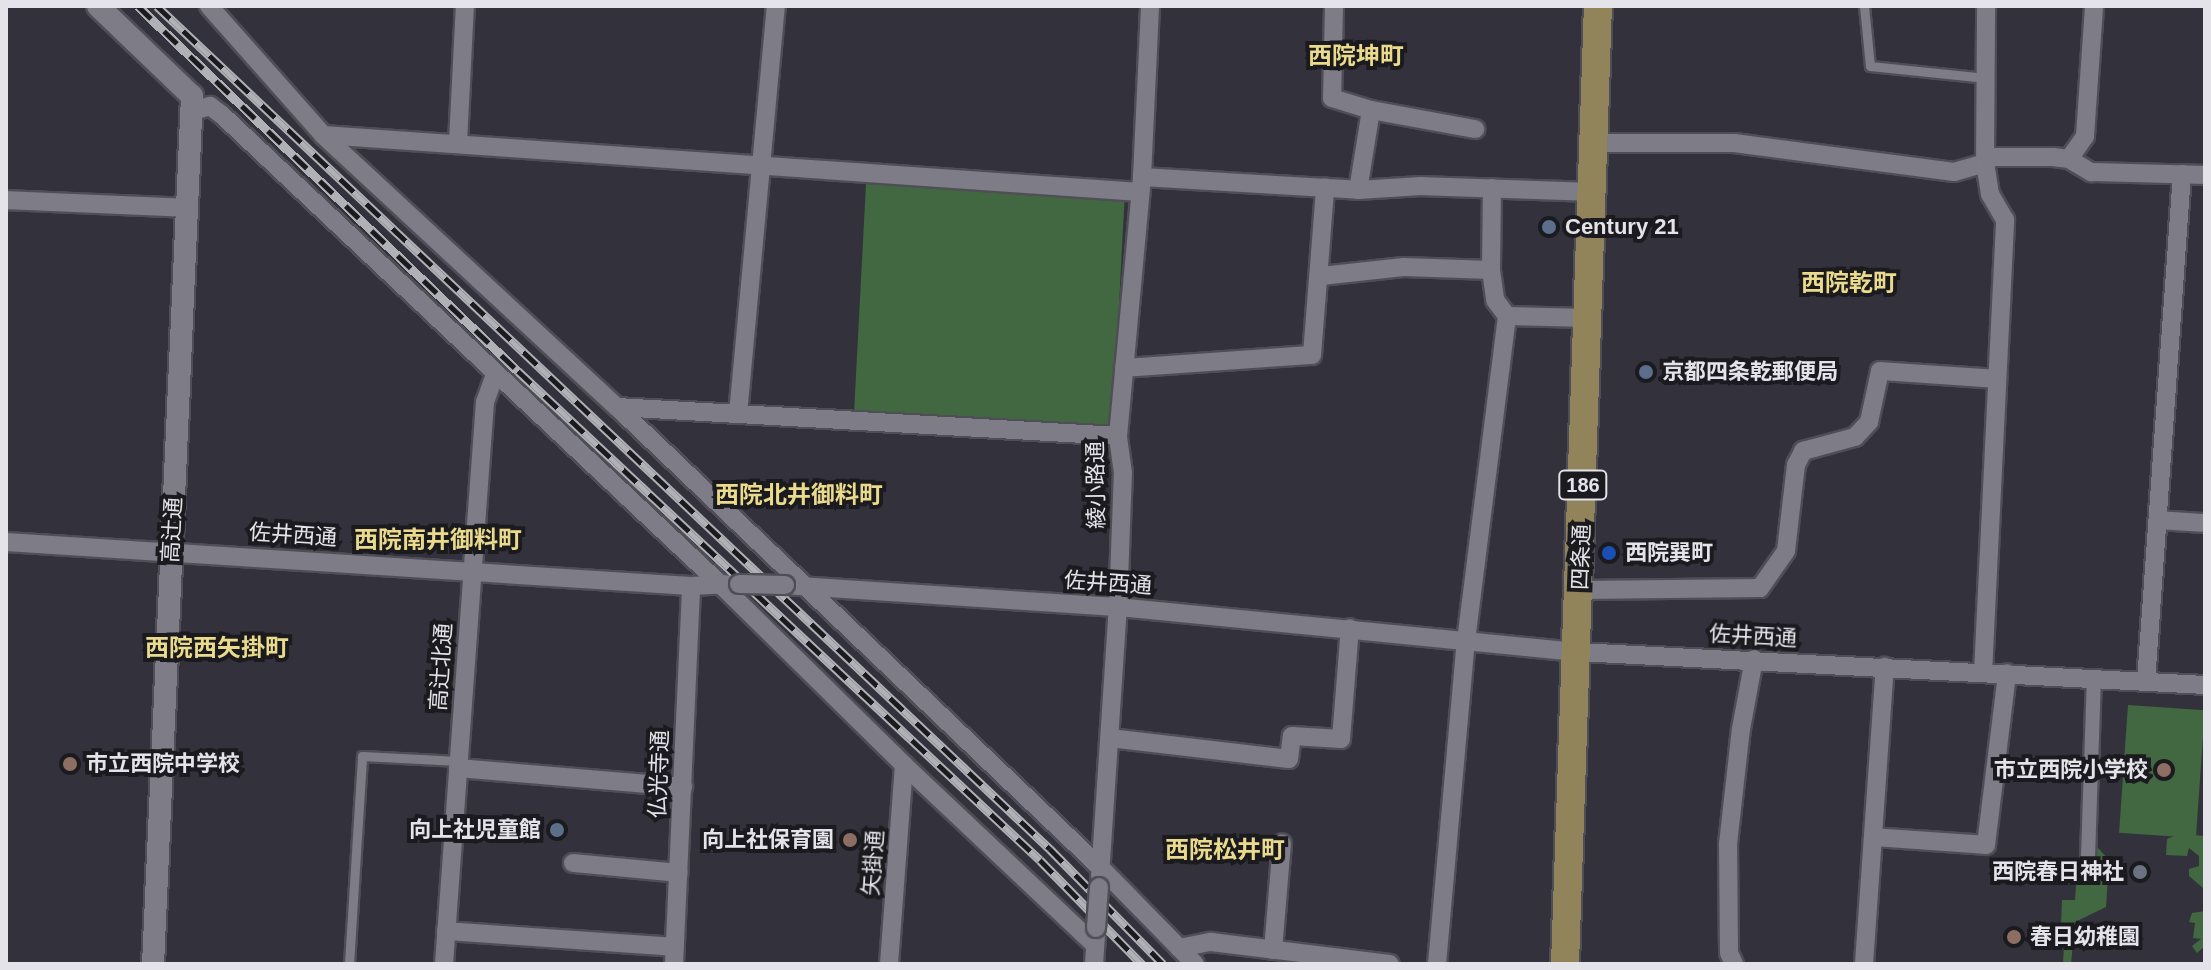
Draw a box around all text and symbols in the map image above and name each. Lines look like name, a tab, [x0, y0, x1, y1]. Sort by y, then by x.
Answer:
district label: 西院坤町	[1308, 42, 1404, 70]
place label: Century 21	[1565, 214, 1679, 240]
marker: Century 21	[1540, 218, 1558, 236]
district label: 西院乾町	[1801, 269, 1897, 297]
place label: 京都四条乾郵便局	[1662, 359, 1838, 385]
marker: 京都四条乾郵便局	[1637, 363, 1655, 381]
street label: 綾小路通	[1082, 441, 1110, 529]
road number: 186	[1557, 469, 1609, 501]
district label: 西院北井御料町	[715, 481, 883, 509]
street label: 高辻通	[157, 496, 187, 564]
street label: 佐井西通	[248, 519, 338, 551]
street label: 四条通	[1567, 524, 1595, 590]
district label: 西院南井御料町	[354, 526, 522, 554]
place label: 西院巽町	[1625, 540, 1713, 566]
marker: 西院巽町	[1600, 544, 1618, 562]
street label: 佐井西通	[1063, 567, 1153, 599]
street label: 佐井西通	[1708, 621, 1798, 651]
street label: 高辻北通	[425, 622, 457, 712]
district label: 西院西矢掛町	[145, 634, 289, 662]
street label: 仏光寺通	[644, 730, 674, 818]
place label: 市立西院中学校	[86, 751, 240, 777]
marker: 市立西院中学校	[61, 755, 79, 773]
place label: 市立西院小学校	[1994, 757, 2148, 783]
marker: 市立西院小学校	[2155, 761, 2173, 779]
place label: 向上社児童館	[409, 817, 541, 843]
marker: 向上社児童館	[548, 821, 566, 839]
place label: 向上社保育園	[702, 827, 834, 853]
street label: 矢掛通	[858, 829, 888, 897]
marker: 向上社保育園	[841, 831, 859, 849]
district label: 西院松井町	[1165, 836, 1285, 864]
place label: 西院春日神社	[1992, 859, 2124, 885]
marker: 西院春日神社	[2131, 863, 2149, 881]
place label: 春日幼稚園	[2030, 924, 2140, 950]
marker: 春日幼稚園	[2005, 928, 2023, 946]

